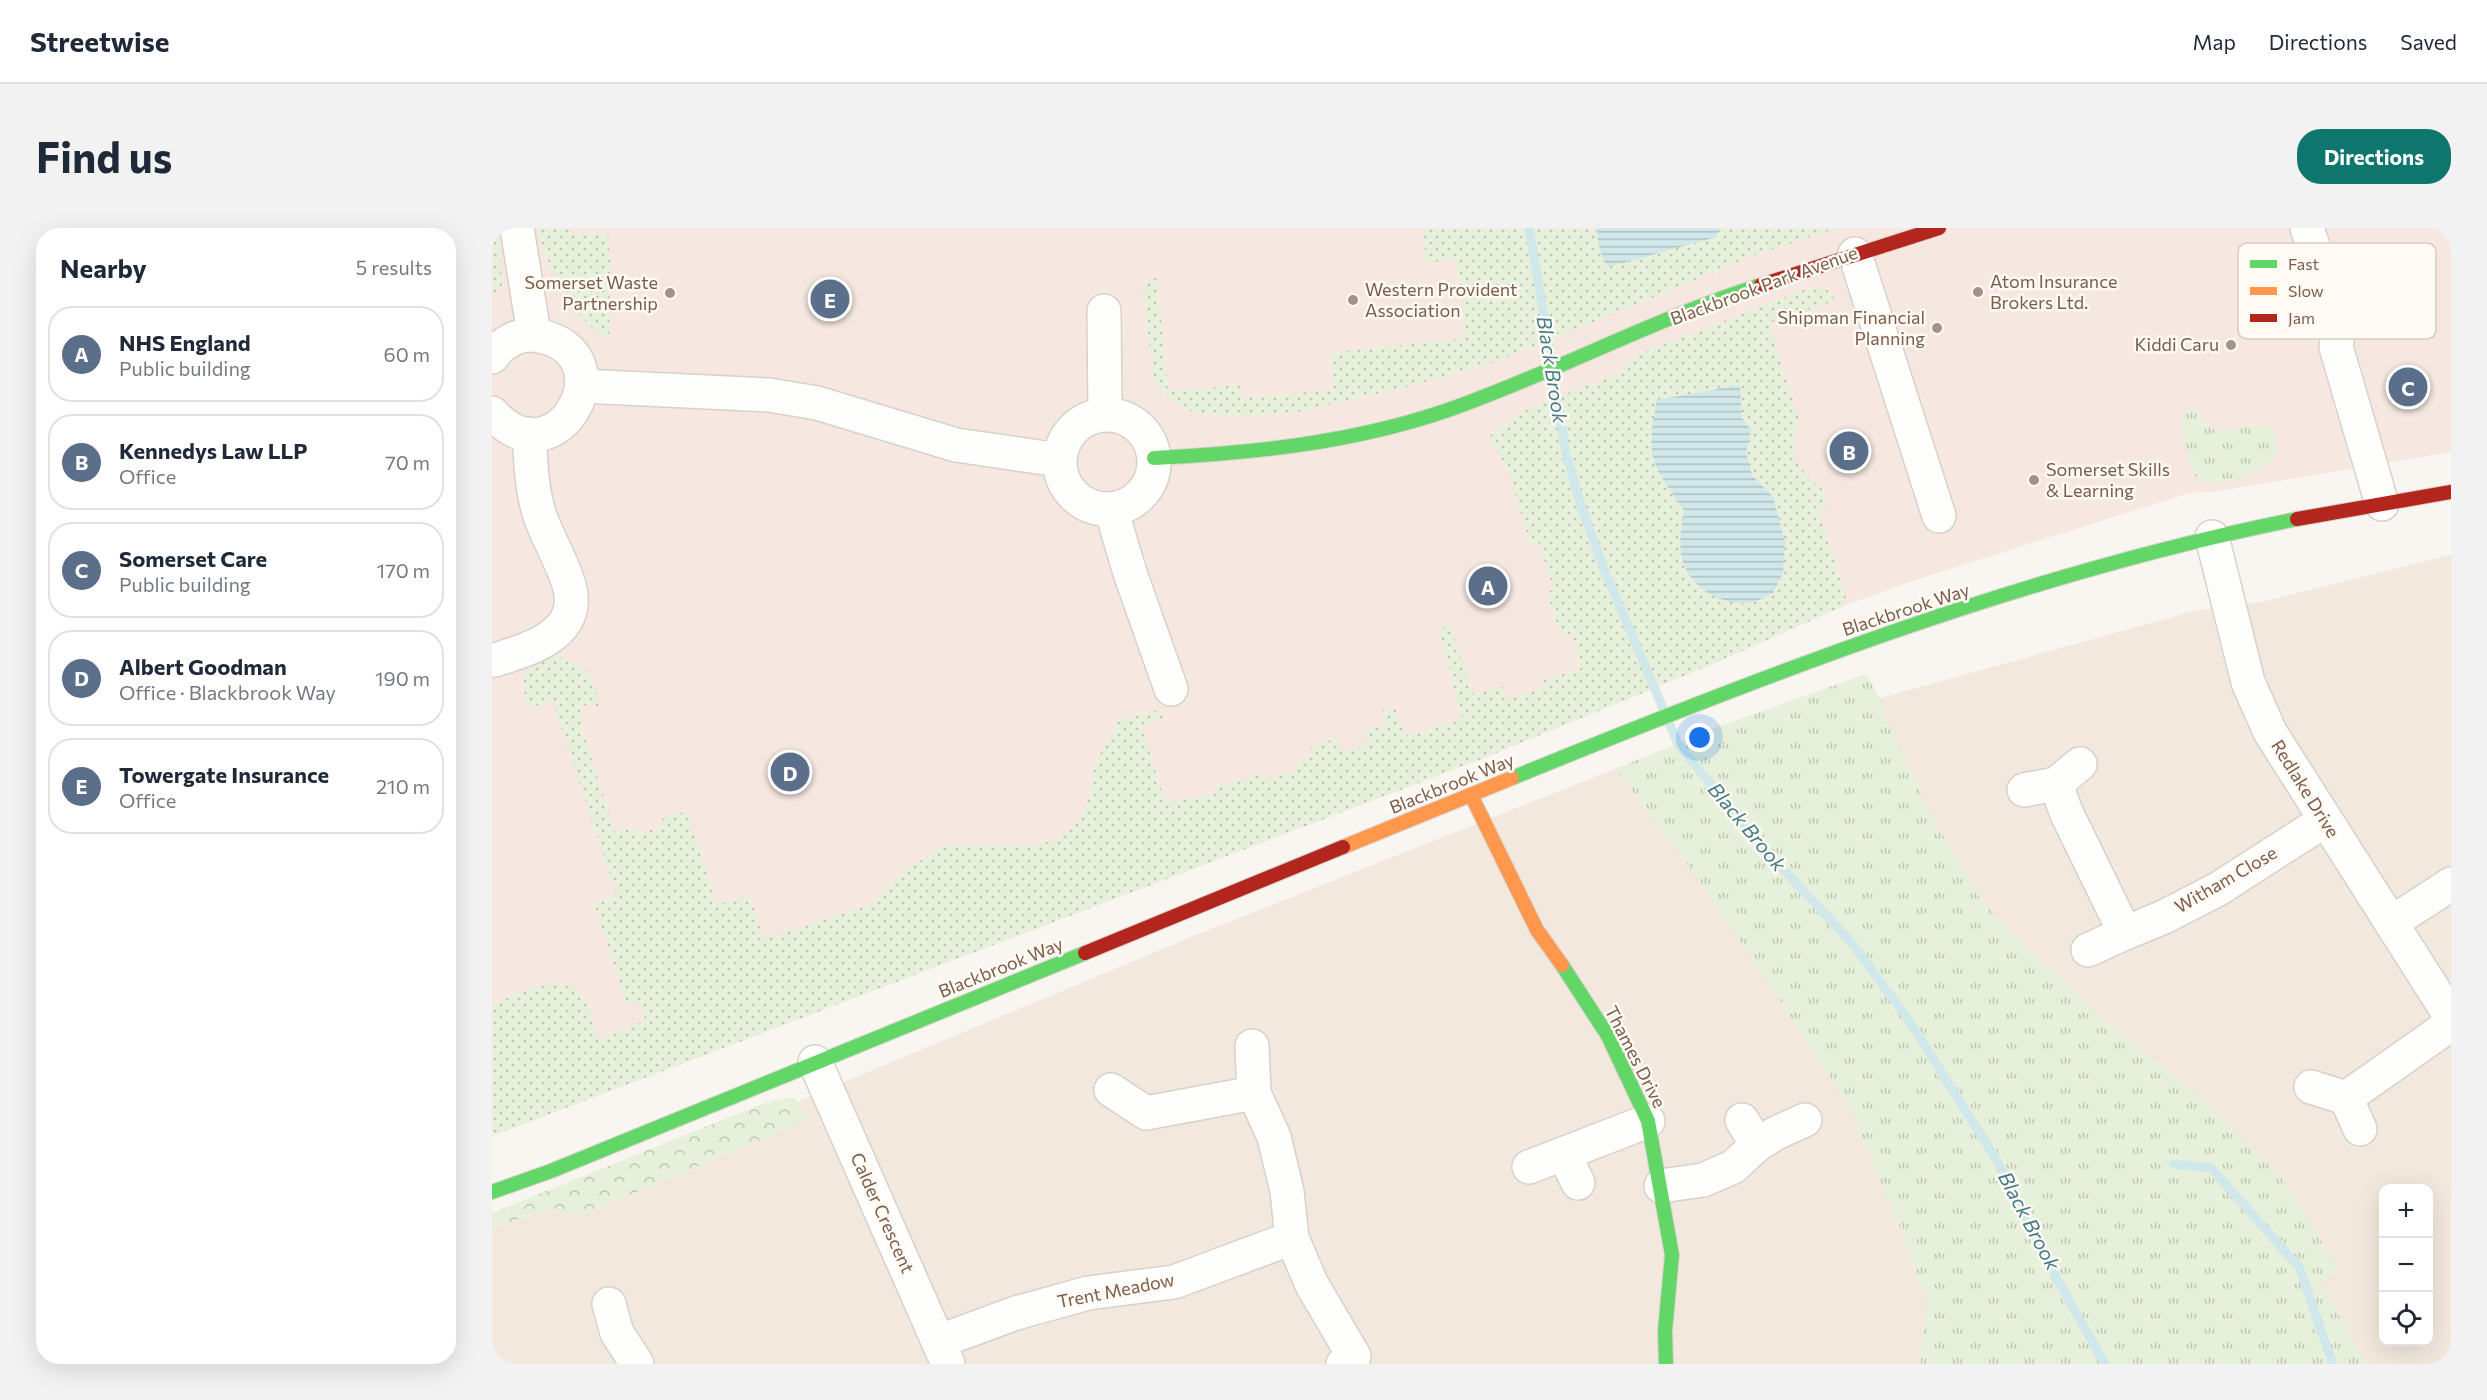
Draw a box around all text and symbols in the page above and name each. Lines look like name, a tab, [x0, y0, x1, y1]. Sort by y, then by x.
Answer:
text: Streetwise	[30, 24, 170, 58]
text: Map	[2193, 29, 2236, 54]
text: Directions	[2269, 29, 2367, 54]
text: Saved	[2400, 29, 2457, 54]
button: Directions	[2297, 129, 2451, 184]
text: Find us	[36, 130, 172, 182]
street label: Blackbrook Park Avenue	[1667, 241, 1860, 329]
legend	[2238, 243, 2436, 339]
text: Nearby	[60, 252, 147, 283]
text: Fast	[2288, 254, 2319, 273]
text: 5 results	[356, 255, 432, 279]
place label: Atom Insurance Brokers Ltd.	[1990, 270, 2118, 313]
place label: Somerset Waste Partnership	[525, 271, 658, 314]
pin: E	[810, 276, 850, 322]
place label: Western Provident Association	[1365, 278, 1518, 321]
text: Slow	[2288, 281, 2324, 300]
marker: Atom Insurance Brokers Ltd.	[1971, 285, 1985, 299]
marker: Somerset Waste Partnership	[663, 286, 677, 300]
marker: Western Provident Association	[1346, 293, 1360, 307]
place label: Shipman Financial Planning	[1777, 306, 1925, 349]
text: Jam	[2288, 308, 2315, 327]
water label: Black Brook	[1533, 314, 1573, 426]
marker: Shipman Financial Planning	[1930, 321, 1944, 335]
text: NHS England	[119, 329, 251, 356]
place label: Kiddi Caru	[2134, 333, 2219, 355]
marker: Kiddi Caru	[2224, 338, 2238, 352]
text: A	[74, 342, 89, 366]
text: 60 m	[384, 342, 430, 366]
text: Public building	[119, 356, 251, 380]
pin: C	[2388, 364, 2428, 410]
pin: B	[1830, 428, 1868, 474]
text: Kennedys Law LLP	[119, 437, 308, 464]
text: B	[75, 450, 88, 474]
text: 70 m	[385, 450, 430, 474]
place label: Somerset Skills & Learning	[2046, 458, 2170, 501]
text: Office	[119, 464, 176, 488]
marker: Somerset Skills & Learning	[2027, 473, 2041, 487]
text: Somerset Care	[119, 545, 267, 572]
text: C	[75, 558, 88, 582]
text: 170 m	[377, 558, 430, 582]
pin: A	[1468, 564, 1508, 608]
text: Public building	[119, 572, 251, 596]
street label: Blackbrook Way	[1839, 578, 1972, 640]
text: Albert Goodman	[119, 653, 287, 680]
text: D	[74, 666, 89, 690]
text: 190 m	[375, 666, 430, 690]
text: Office · Blackbrook Way	[119, 680, 336, 704]
your location	[1685, 723, 1714, 752]
street label: Redlake Drive	[2267, 736, 2345, 841]
street label: Blackbrook Way	[1386, 748, 1517, 818]
pin: D	[770, 750, 810, 794]
text: Towergate Insurance	[119, 761, 329, 788]
text: E	[76, 774, 87, 798]
text: 210 m	[376, 774, 430, 798]
water label: Black Brook	[1704, 777, 1793, 876]
text: Office	[119, 788, 176, 812]
street label: Witham Close	[2170, 841, 2281, 917]
street label: Blackbrook Way	[935, 932, 1066, 1002]
street label: Thames Drive	[1601, 1002, 1671, 1111]
street label: Calder Crescent	[846, 1149, 919, 1276]
water label: Black Brook	[1994, 1167, 2066, 1275]
map controls	[2379, 1184, 2433, 1346]
button: +	[2379, 1184, 2433, 1238]
button: −	[2379, 1238, 2433, 1292]
street label: Trent Meadow	[1055, 1268, 1176, 1312]
button: locate	[2379, 1292, 2433, 1346]

